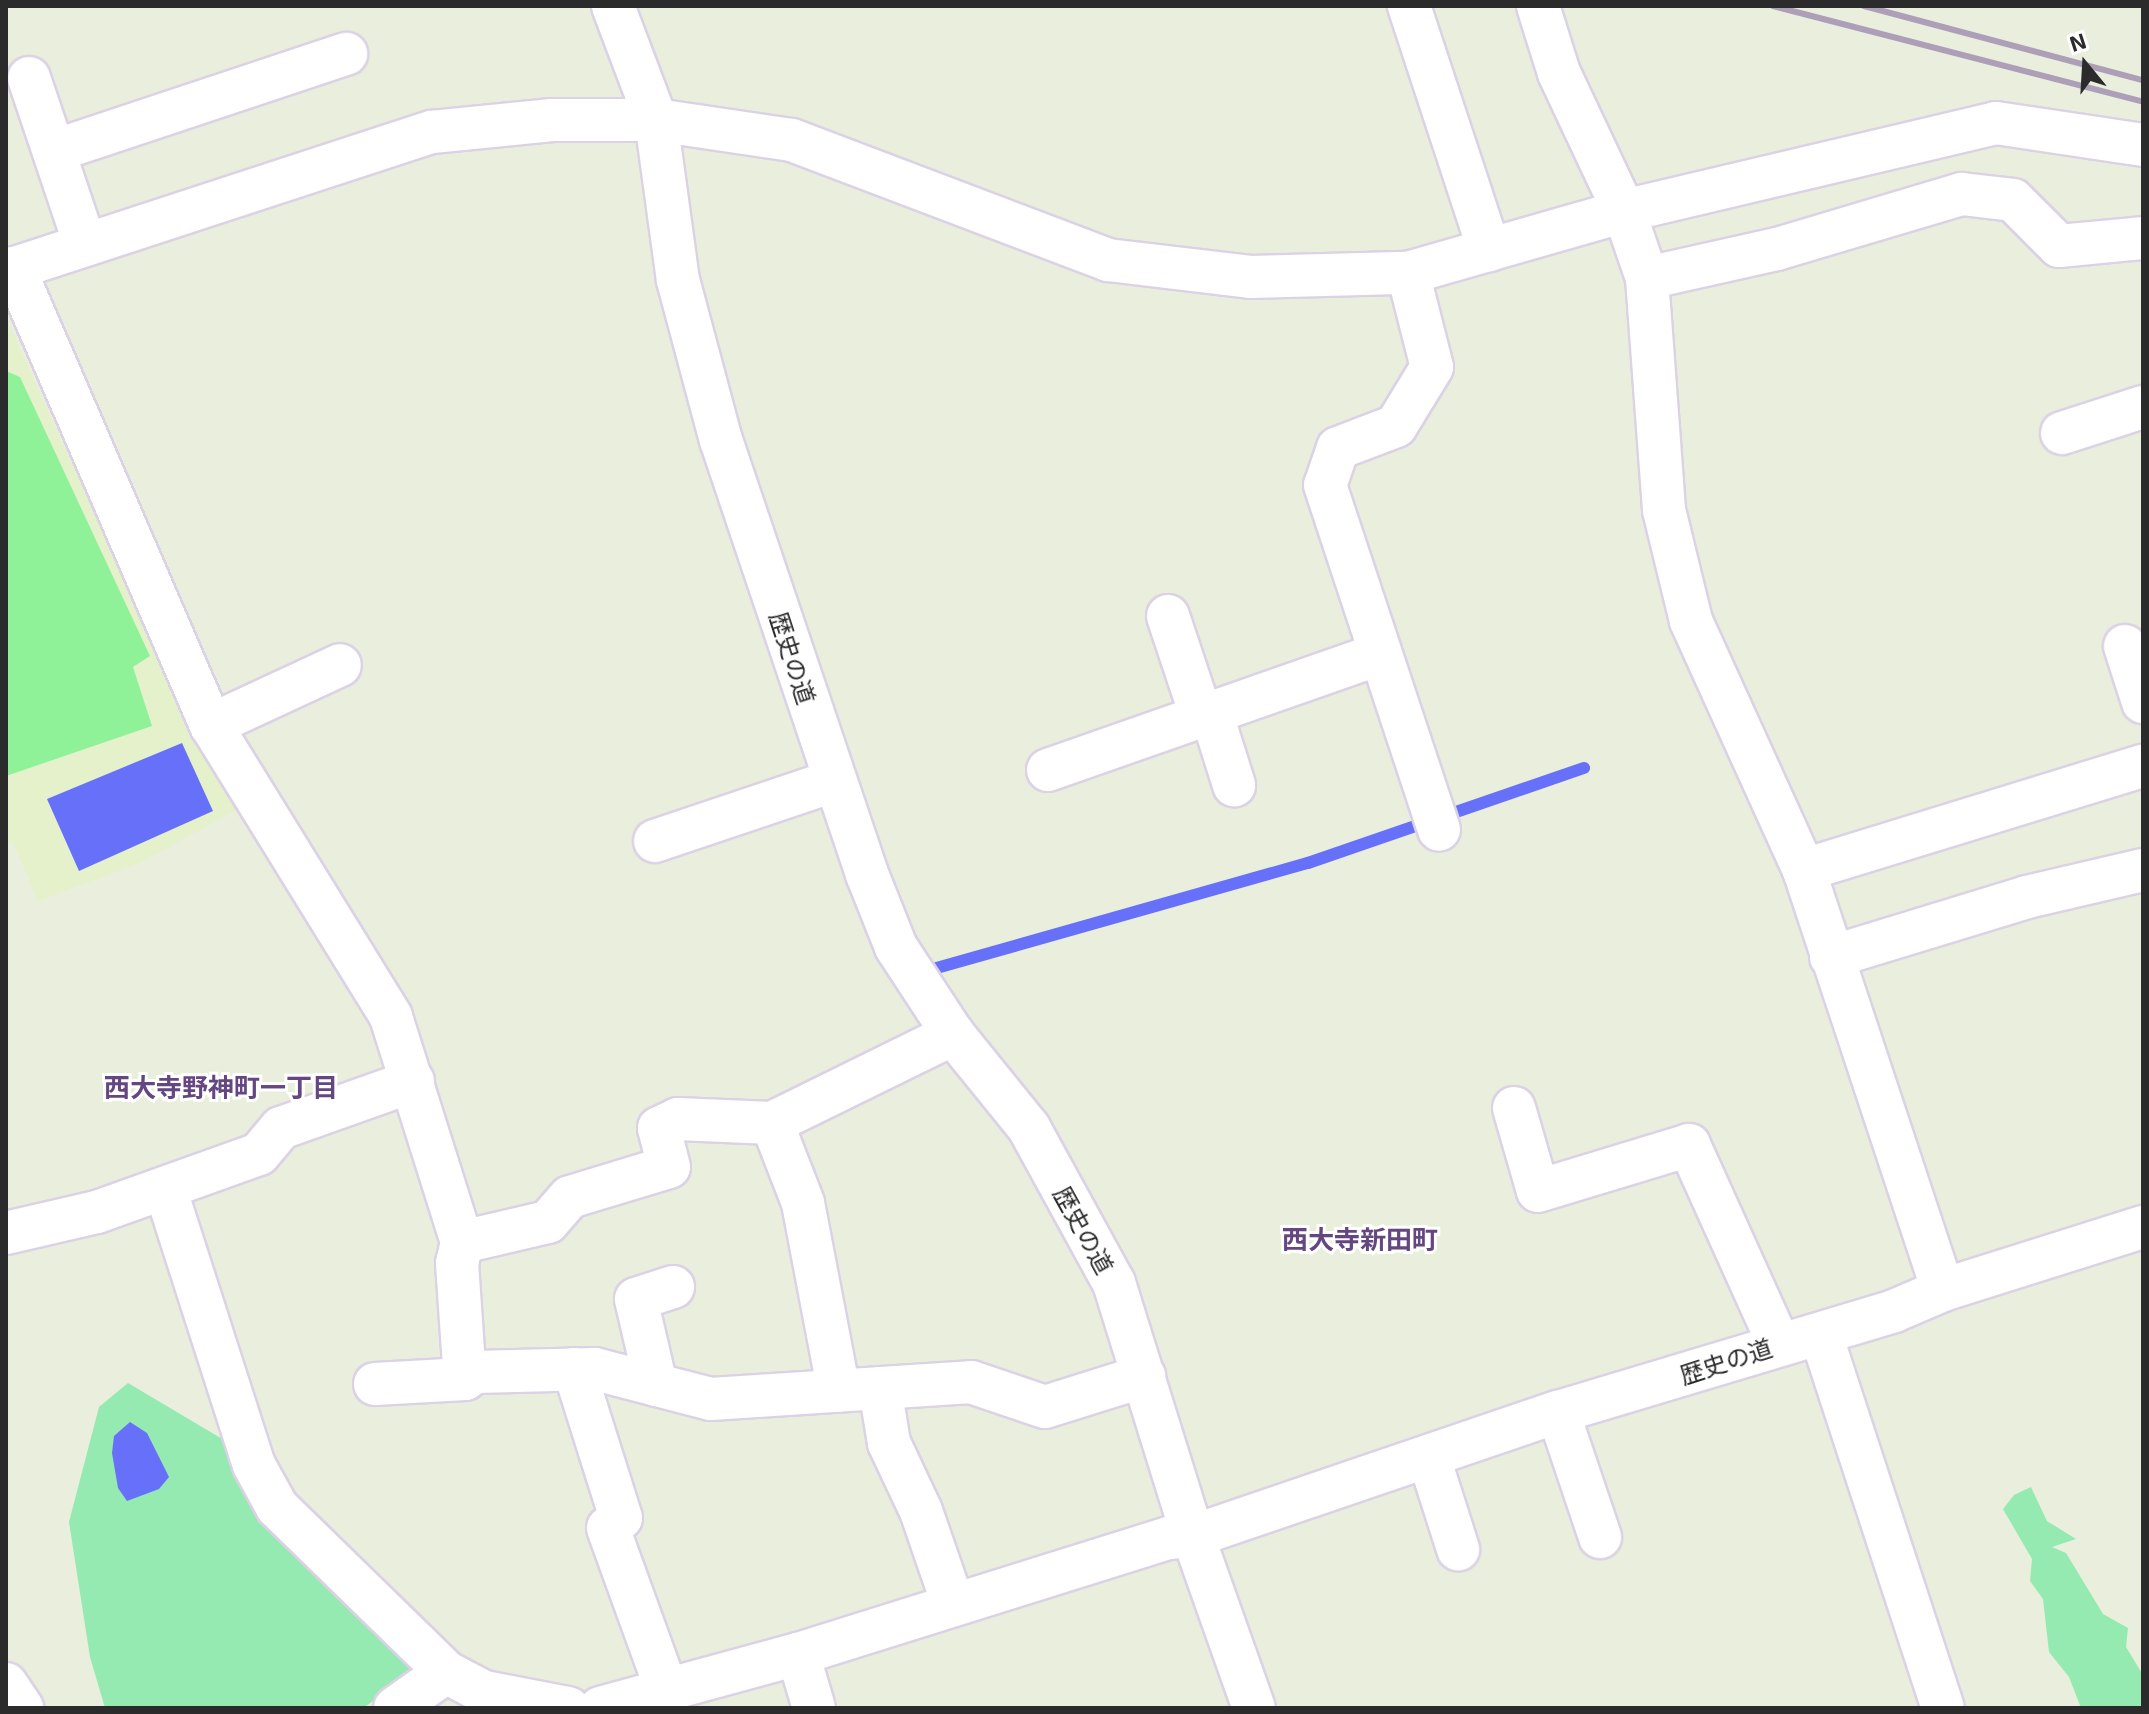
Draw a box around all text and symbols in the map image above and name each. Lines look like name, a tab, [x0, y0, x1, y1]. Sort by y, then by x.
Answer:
north arrow	[2045, 24, 2125, 104]
text: N	[2066, 26, 2089, 56]
street label: 歴史の道	[764, 608, 822, 708]
district label: 西大寺野神町一丁目	[104, 1071, 338, 1103]
street label: 歴史の道	[1048, 1181, 1120, 1279]
district label: 西大寺新田町	[1282, 1223, 1438, 1255]
street label: 歴史の道	[1676, 1332, 1776, 1390]

